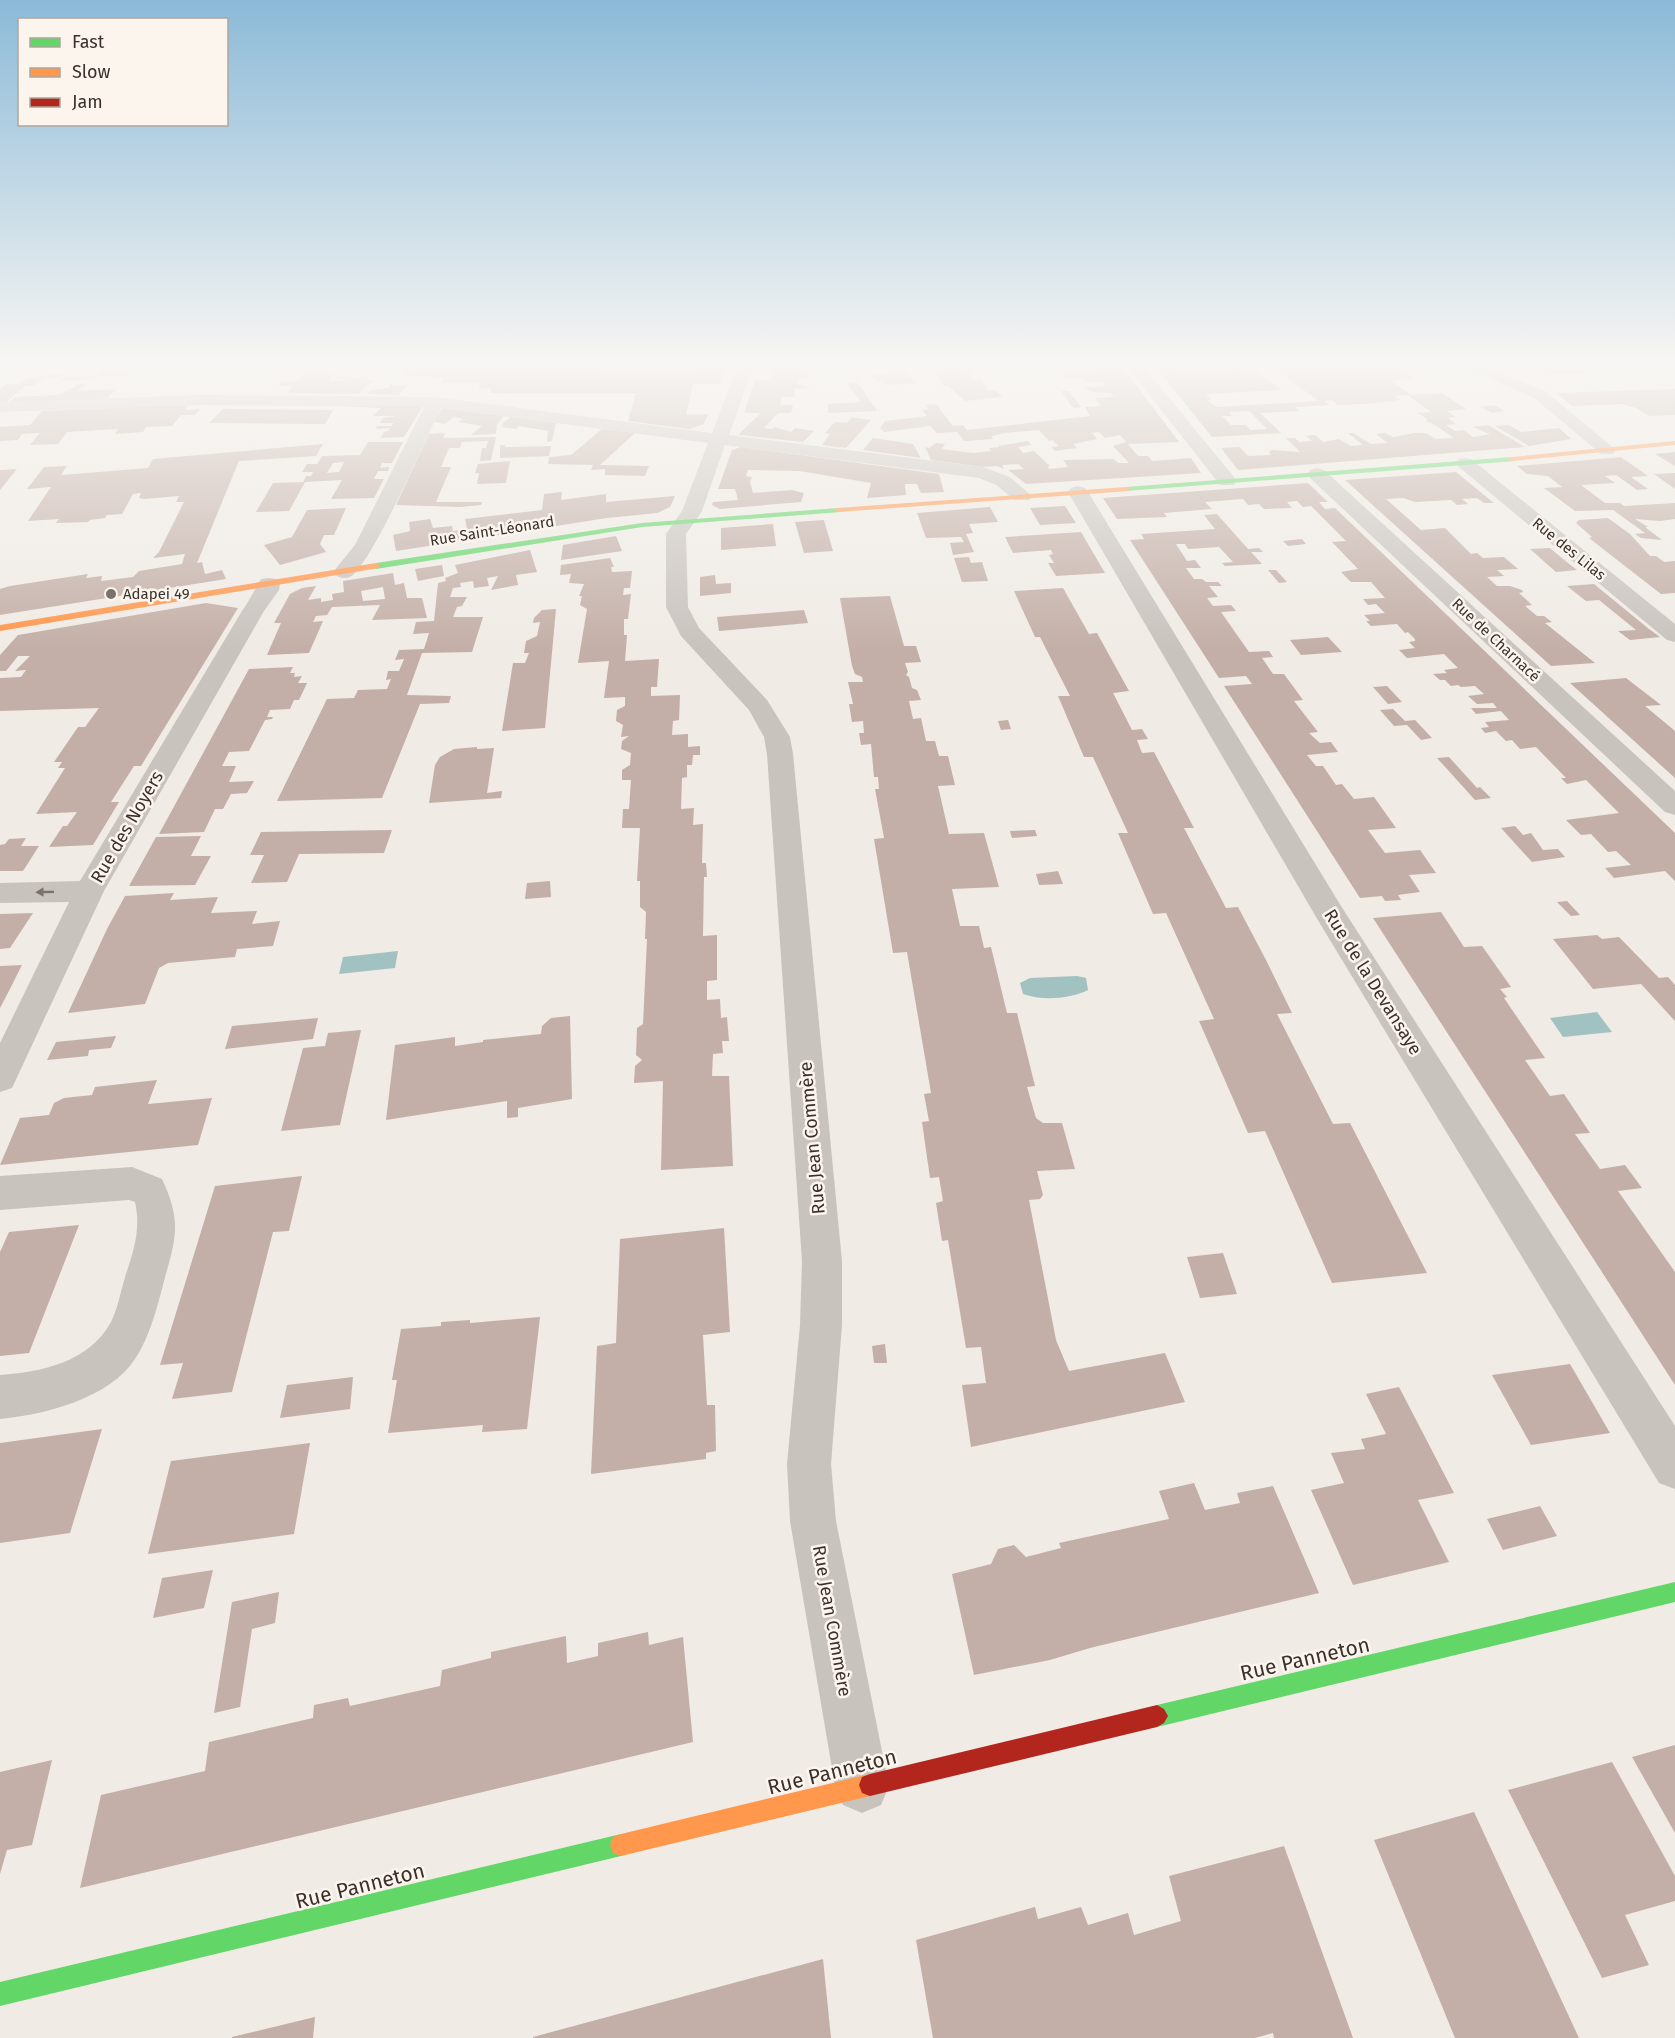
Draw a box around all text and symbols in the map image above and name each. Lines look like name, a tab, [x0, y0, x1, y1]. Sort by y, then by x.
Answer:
legend	[18, 18, 228, 126]
text: Fast	[72, 31, 105, 53]
text: Slow	[72, 61, 111, 83]
text: Jam	[72, 91, 103, 113]
street label: Rue Saint-Léonard	[429, 512, 555, 550]
street label: Rue des Lilas	[1529, 514, 1609, 584]
place label: Adapei 49	[123, 585, 190, 603]
marker: Adapei 49	[104, 587, 118, 601]
street label: Rue de Charnacé	[1448, 595, 1544, 685]
street label: Rue des Noyers	[86, 767, 168, 887]
one-way arrow	[35, 887, 54, 897]
street label: Rue de la Devansaye	[1319, 905, 1427, 1059]
street label: Rue Jean Commère	[794, 1061, 830, 1215]
street label: Rue Jean Commère	[808, 1544, 856, 1698]
street label: Rue Panneton	[1238, 1631, 1372, 1687]
street label: Rue Panneton	[765, 1743, 899, 1801]
street label: Rue Panneton	[293, 1857, 427, 1915]

